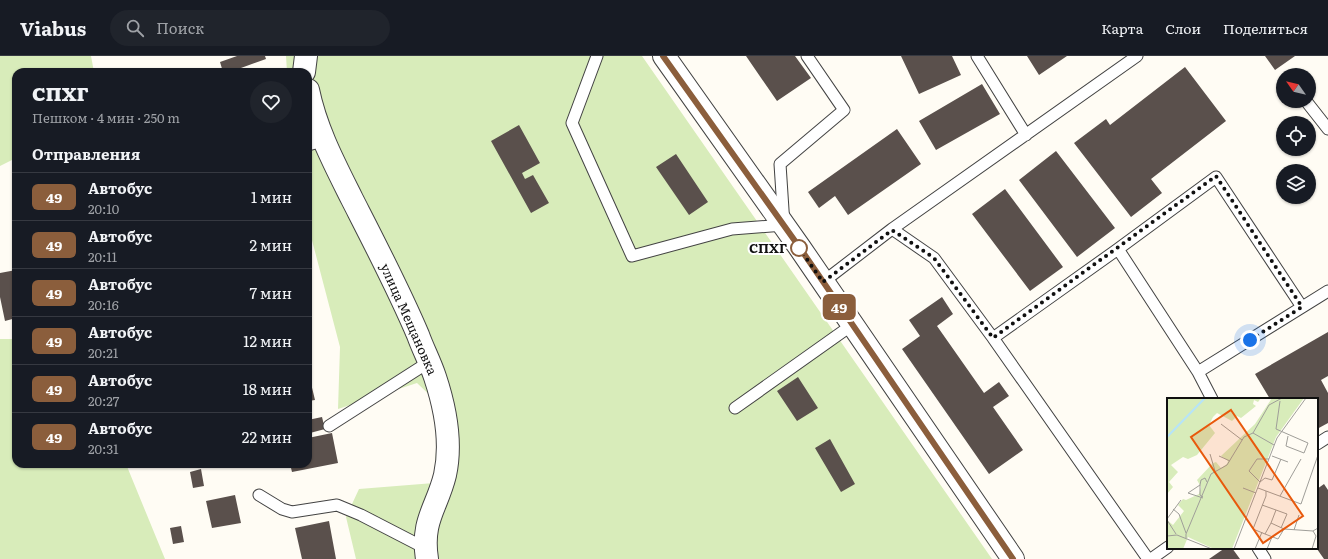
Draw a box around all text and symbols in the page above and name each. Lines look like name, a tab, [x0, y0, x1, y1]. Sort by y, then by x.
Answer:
search box	[110, 10, 390, 46]
text: Viabus	[20, 14, 86, 42]
text: Поиск	[156, 16, 204, 39]
icon: search	[124, 17, 146, 39]
text: Карта	[1101, 18, 1143, 38]
text: Слои	[1165, 18, 1201, 38]
text: Поделиться	[1223, 18, 1308, 38]
north arrow	[1276, 68, 1316, 108]
map controls	[1276, 68, 1316, 204]
text: СПХГ	[32, 79, 89, 107]
button: heart	[250, 81, 292, 123]
text: Пешком · 4 мин · 250 m	[32, 108, 180, 127]
button: locate	[1276, 116, 1316, 156]
text: Отправления	[32, 142, 140, 165]
button: layers	[1276, 164, 1316, 204]
text: Автобус	[88, 176, 152, 199]
text: 1 мин	[251, 185, 292, 208]
text: 49	[46, 187, 62, 207]
text: 20:10	[88, 199, 119, 218]
text: Автобус	[88, 224, 152, 247]
text: 2 мин	[249, 233, 292, 256]
text: 49	[46, 235, 62, 255]
place label: СПХГ	[749, 238, 787, 257]
marker: СПХГ	[790, 239, 808, 257]
text: 20:11	[88, 247, 117, 266]
street label: улица Мещановка	[376, 260, 443, 378]
text: Автобус	[88, 272, 152, 295]
text: 7 мин	[249, 281, 292, 304]
text: 49	[46, 283, 62, 303]
line badge: 49	[821, 294, 857, 320]
text: 20:16	[88, 295, 119, 314]
text: 49	[831, 297, 847, 317]
text: Автобус	[88, 320, 152, 343]
text: 12 мин	[243, 329, 292, 352]
your location	[1240, 330, 1260, 350]
text: 49	[46, 331, 62, 351]
text: 20:21	[88, 343, 118, 362]
text: Автобус	[88, 368, 152, 391]
text: 18 мин	[243, 377, 292, 400]
text: 49	[46, 379, 62, 399]
text: 20:27	[88, 391, 119, 410]
inset map	[1167, 398, 1318, 549]
text: Автобус	[88, 416, 152, 439]
text: 22 мин	[242, 425, 292, 448]
text: 49	[46, 427, 62, 447]
text: 20:31	[88, 439, 119, 458]

